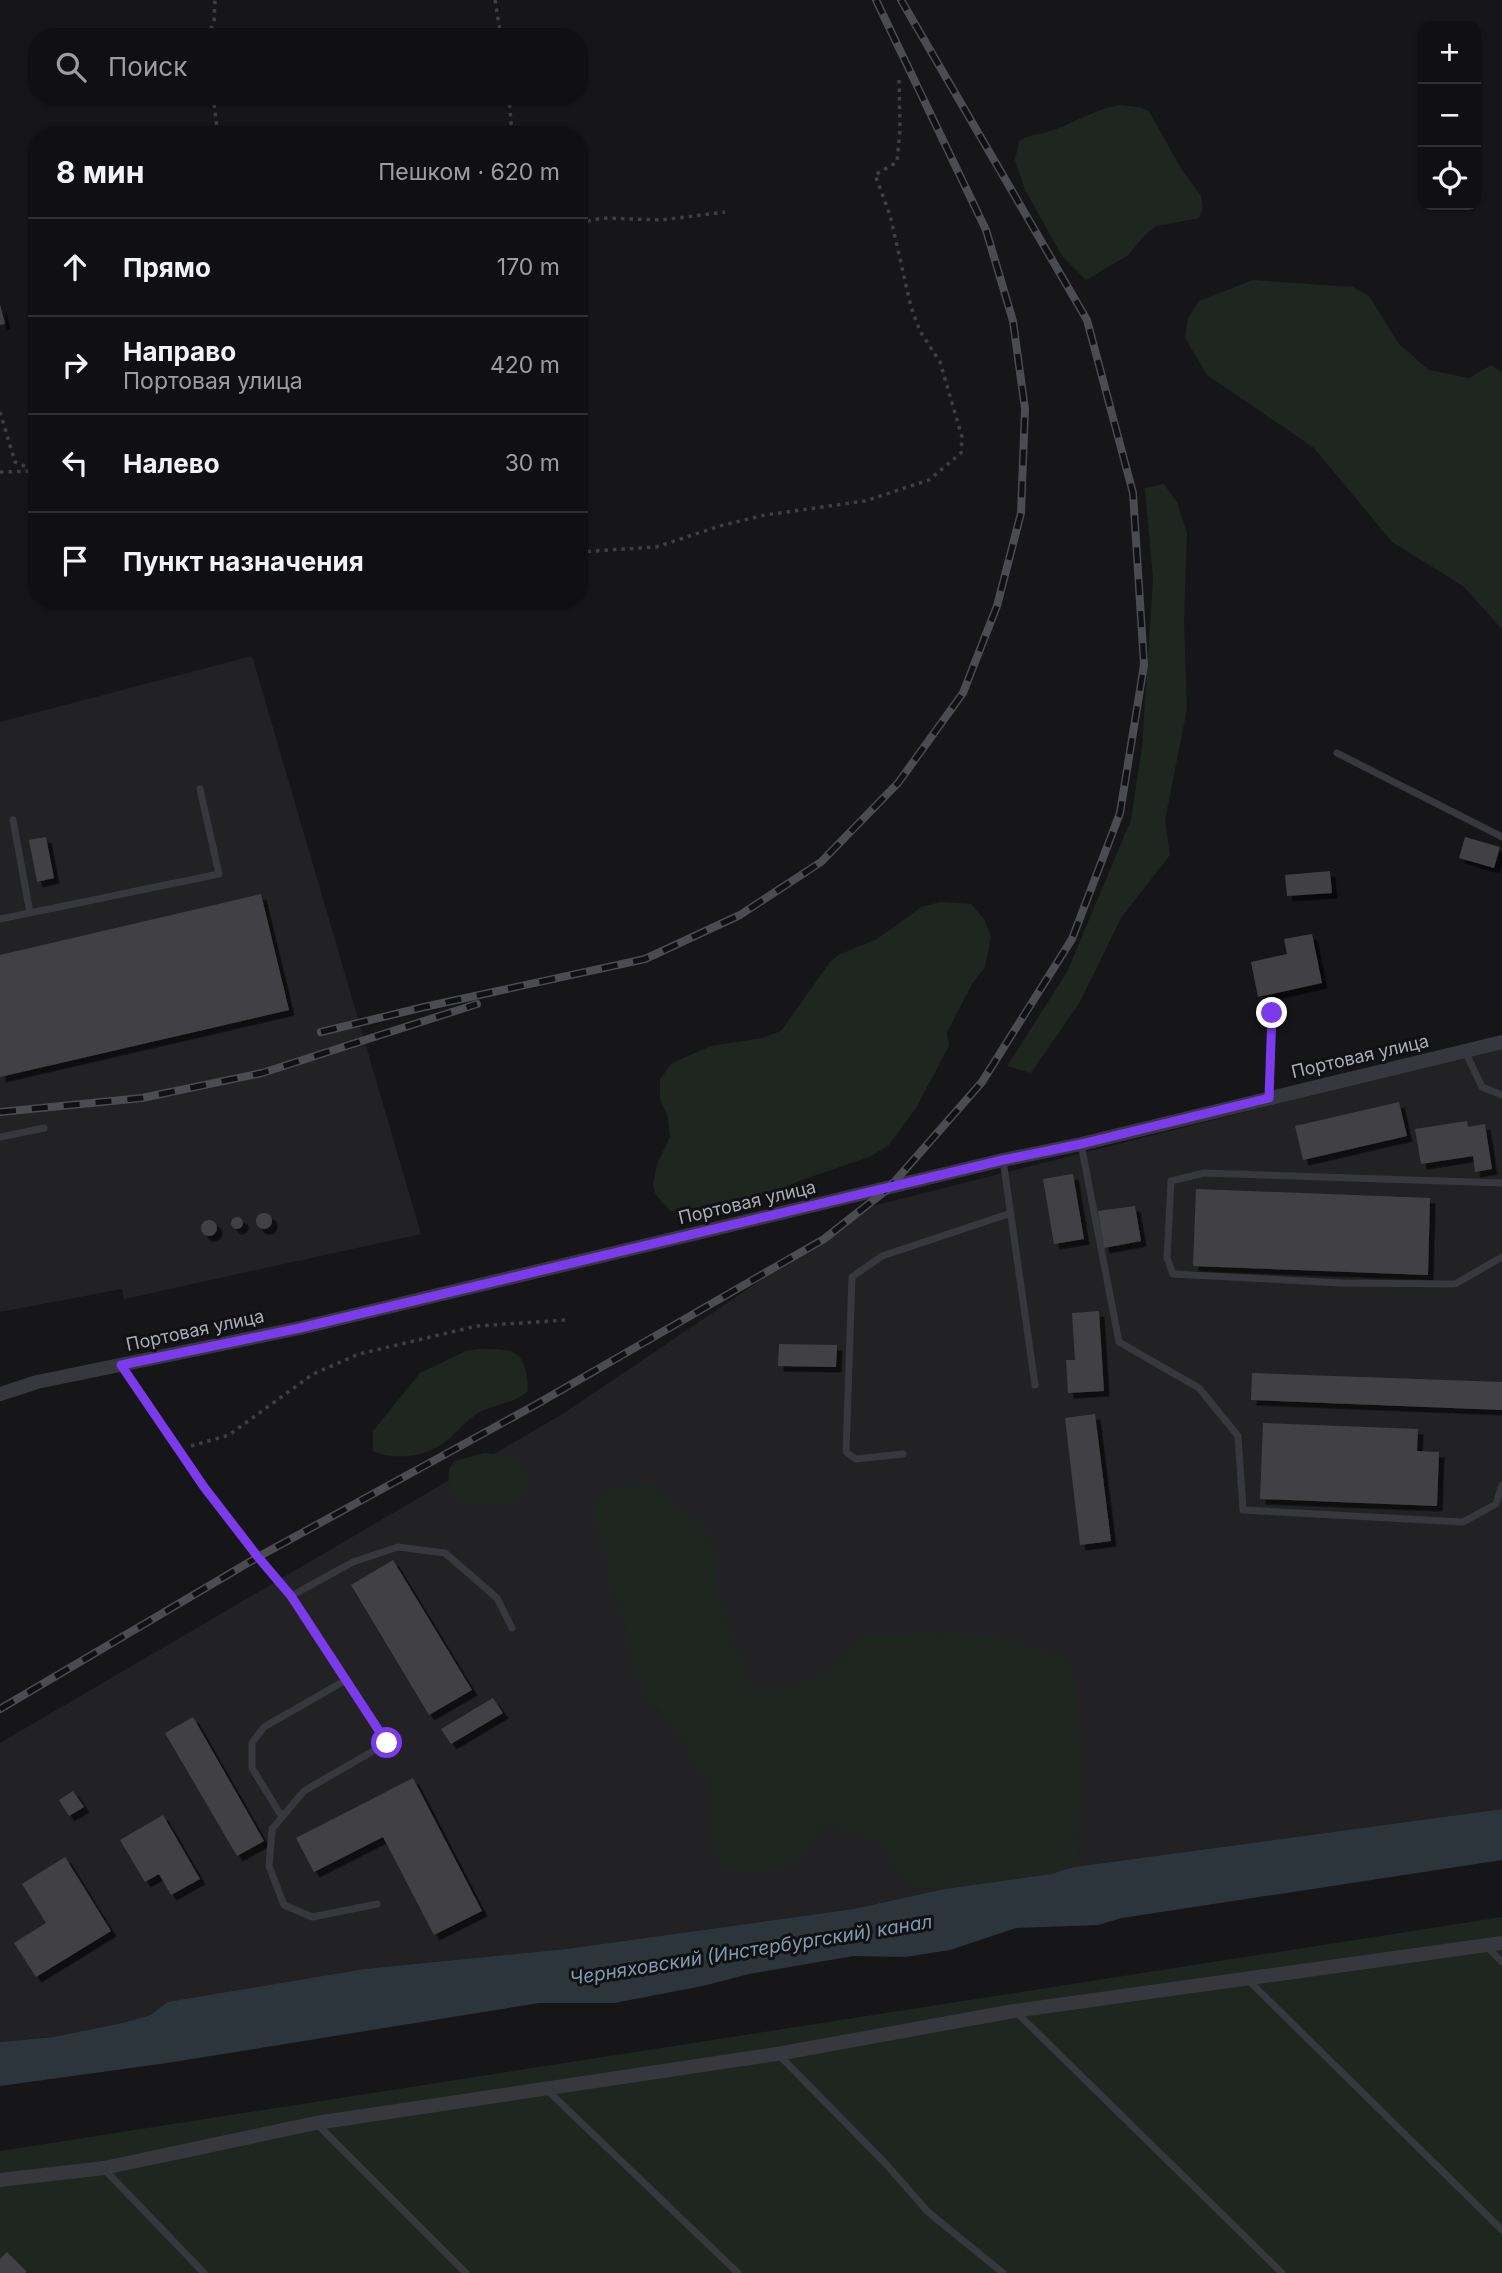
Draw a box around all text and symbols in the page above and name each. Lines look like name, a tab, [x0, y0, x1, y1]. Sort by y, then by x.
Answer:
map controls	[1418, 21, 1481, 210]
button: +	[1418, 21, 1481, 84]
search box	[28, 28, 588, 105]
icon: search	[52, 48, 90, 86]
text: Поиск	[108, 51, 187, 82]
button: −	[1418, 84, 1481, 147]
button: locate	[1418, 147, 1481, 210]
text: 8 мин	[56, 154, 144, 190]
text: Пешком · 620 m	[378, 158, 560, 186]
icon: ahead	[56, 248, 94, 286]
text: Прямо	[123, 252, 211, 283]
text: 170 m	[497, 253, 560, 281]
text: Направо	[123, 336, 236, 367]
icon: right	[56, 346, 94, 384]
text: 420 m	[490, 351, 560, 379]
text: Портовая улица	[123, 367, 303, 395]
icon: left	[56, 444, 94, 482]
text: Налево	[123, 448, 220, 479]
text: 30 m	[505, 449, 560, 477]
icon: arrive	[56, 542, 94, 580]
text: Пункт назначения	[123, 546, 364, 577]
route end	[1256, 997, 1287, 1028]
street label: Портовая улица	[1289, 1030, 1431, 1082]
street label: Портовая улица	[676, 1176, 818, 1228]
street label: Портовая улица	[124, 1305, 266, 1355]
route start	[371, 1727, 402, 1758]
water label: Черняховский (Инстербургский) канал	[568, 1910, 934, 1990]

